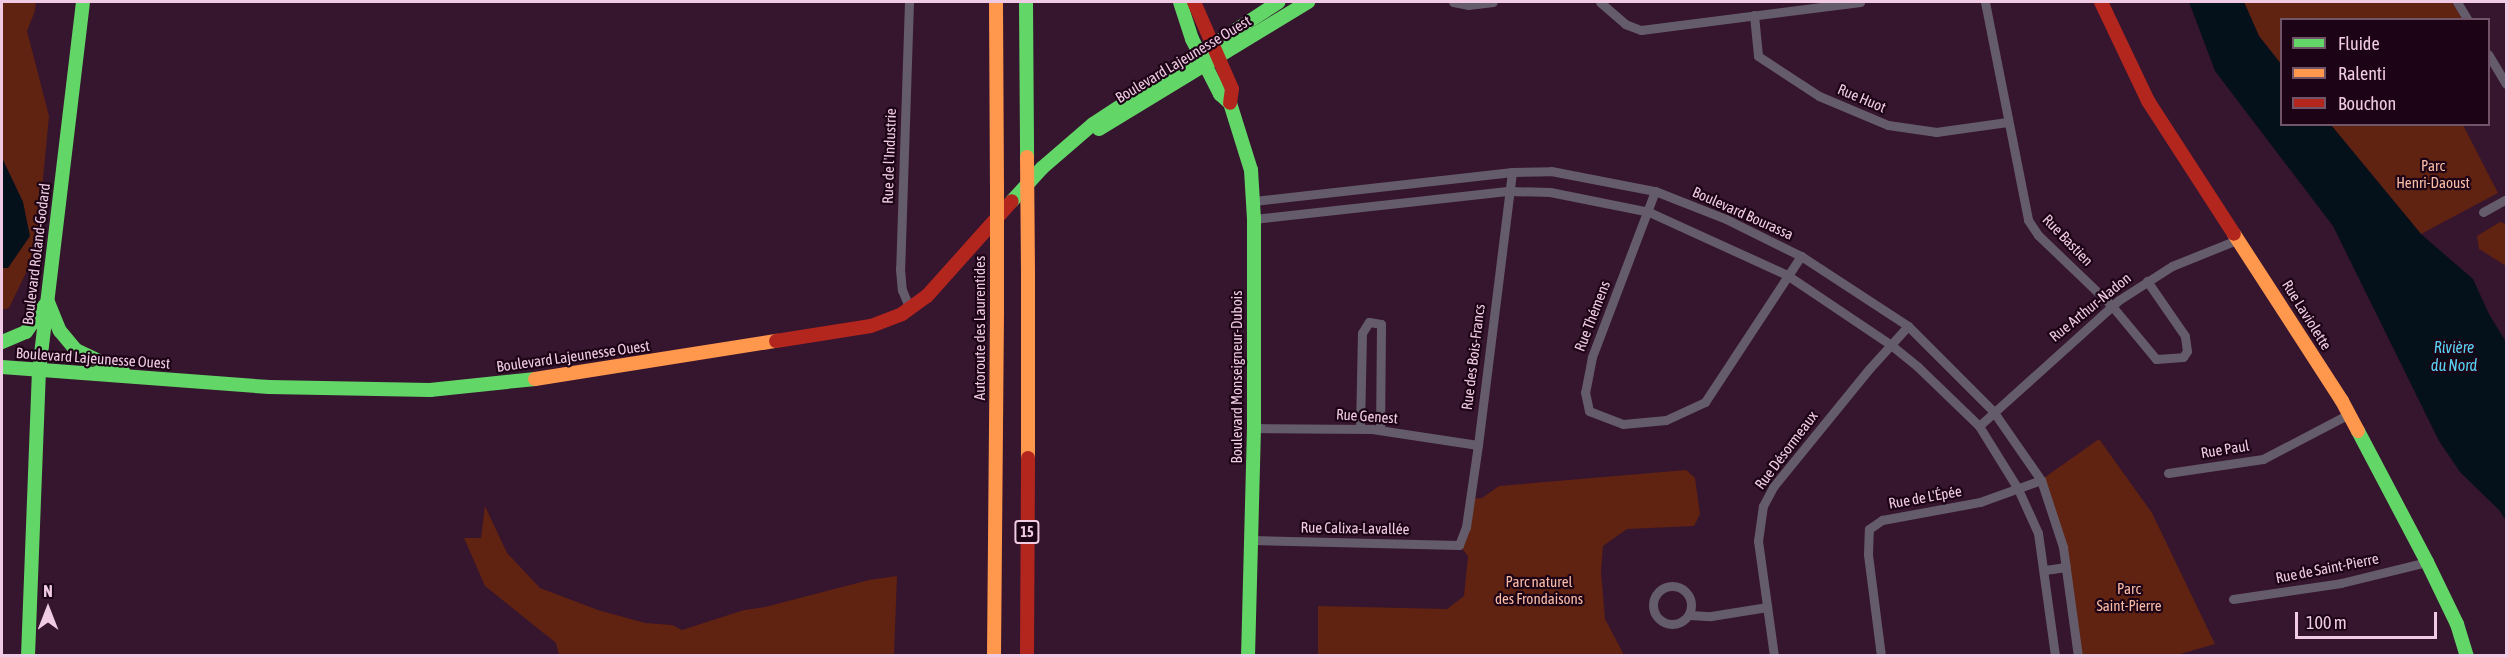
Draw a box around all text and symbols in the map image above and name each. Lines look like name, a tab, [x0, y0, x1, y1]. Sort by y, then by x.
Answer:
street label: Boulevard Lajeunesse Ouest	[1112, 11, 1254, 107]
legend	[2280, 18, 2490, 126]
text: Fluide	[2338, 33, 2380, 54]
text: Ralenti	[2338, 63, 2386, 84]
street label: Rue Huot	[1835, 80, 1889, 116]
text: Bouchon	[2338, 93, 2396, 114]
street label: Rue de l'Industrie	[878, 108, 900, 204]
park label: Parc Henri-Daoust	[2396, 156, 2470, 191]
street label: Boulevard Roland-Godard	[18, 182, 54, 326]
street label: Boulevard Bourassa	[1690, 183, 1796, 243]
street label: Rue Bastien	[2039, 210, 2097, 270]
street label: Autoroute des Laurentides	[971, 256, 989, 400]
street label: Rue Arthur-Nadon	[2046, 269, 2134, 345]
street label: Rue Laviolette	[2278, 277, 2336, 353]
street label: Rue Thémens	[1570, 278, 1614, 354]
street label: Boulevard Monseigneur-Dubois	[1228, 291, 1246, 463]
street label: Rue des Bois-Francs	[1458, 303, 1488, 411]
street label: Boulevard Lajeunesse Ouest	[495, 336, 651, 376]
water label: Rivière du Nord	[2431, 337, 2477, 375]
street label: Boulevard Lajeunesse Ouest	[15, 344, 171, 372]
street label: Rue Genest	[1335, 405, 1399, 427]
street label: Rue Désormeaux	[1751, 407, 1821, 493]
street label: Rue Paul	[2199, 436, 2251, 462]
street label: Rue de L'Épée	[1887, 482, 1963, 512]
street label: Rue Calixa-Lavallée	[1301, 518, 1409, 538]
road number: 15	[1014, 521, 1040, 543]
street label: Rue de Saint-Pierre	[2274, 549, 2380, 587]
park label: Parc naturel des Frondaisons	[1495, 572, 1583, 607]
north arrow	[18, 579, 78, 639]
park label: Parc Saint-Pierre	[2096, 579, 2162, 614]
text: N	[43, 582, 53, 600]
scale bar	[2298, 600, 2440, 638]
text: 100 m	[2306, 612, 2347, 633]

